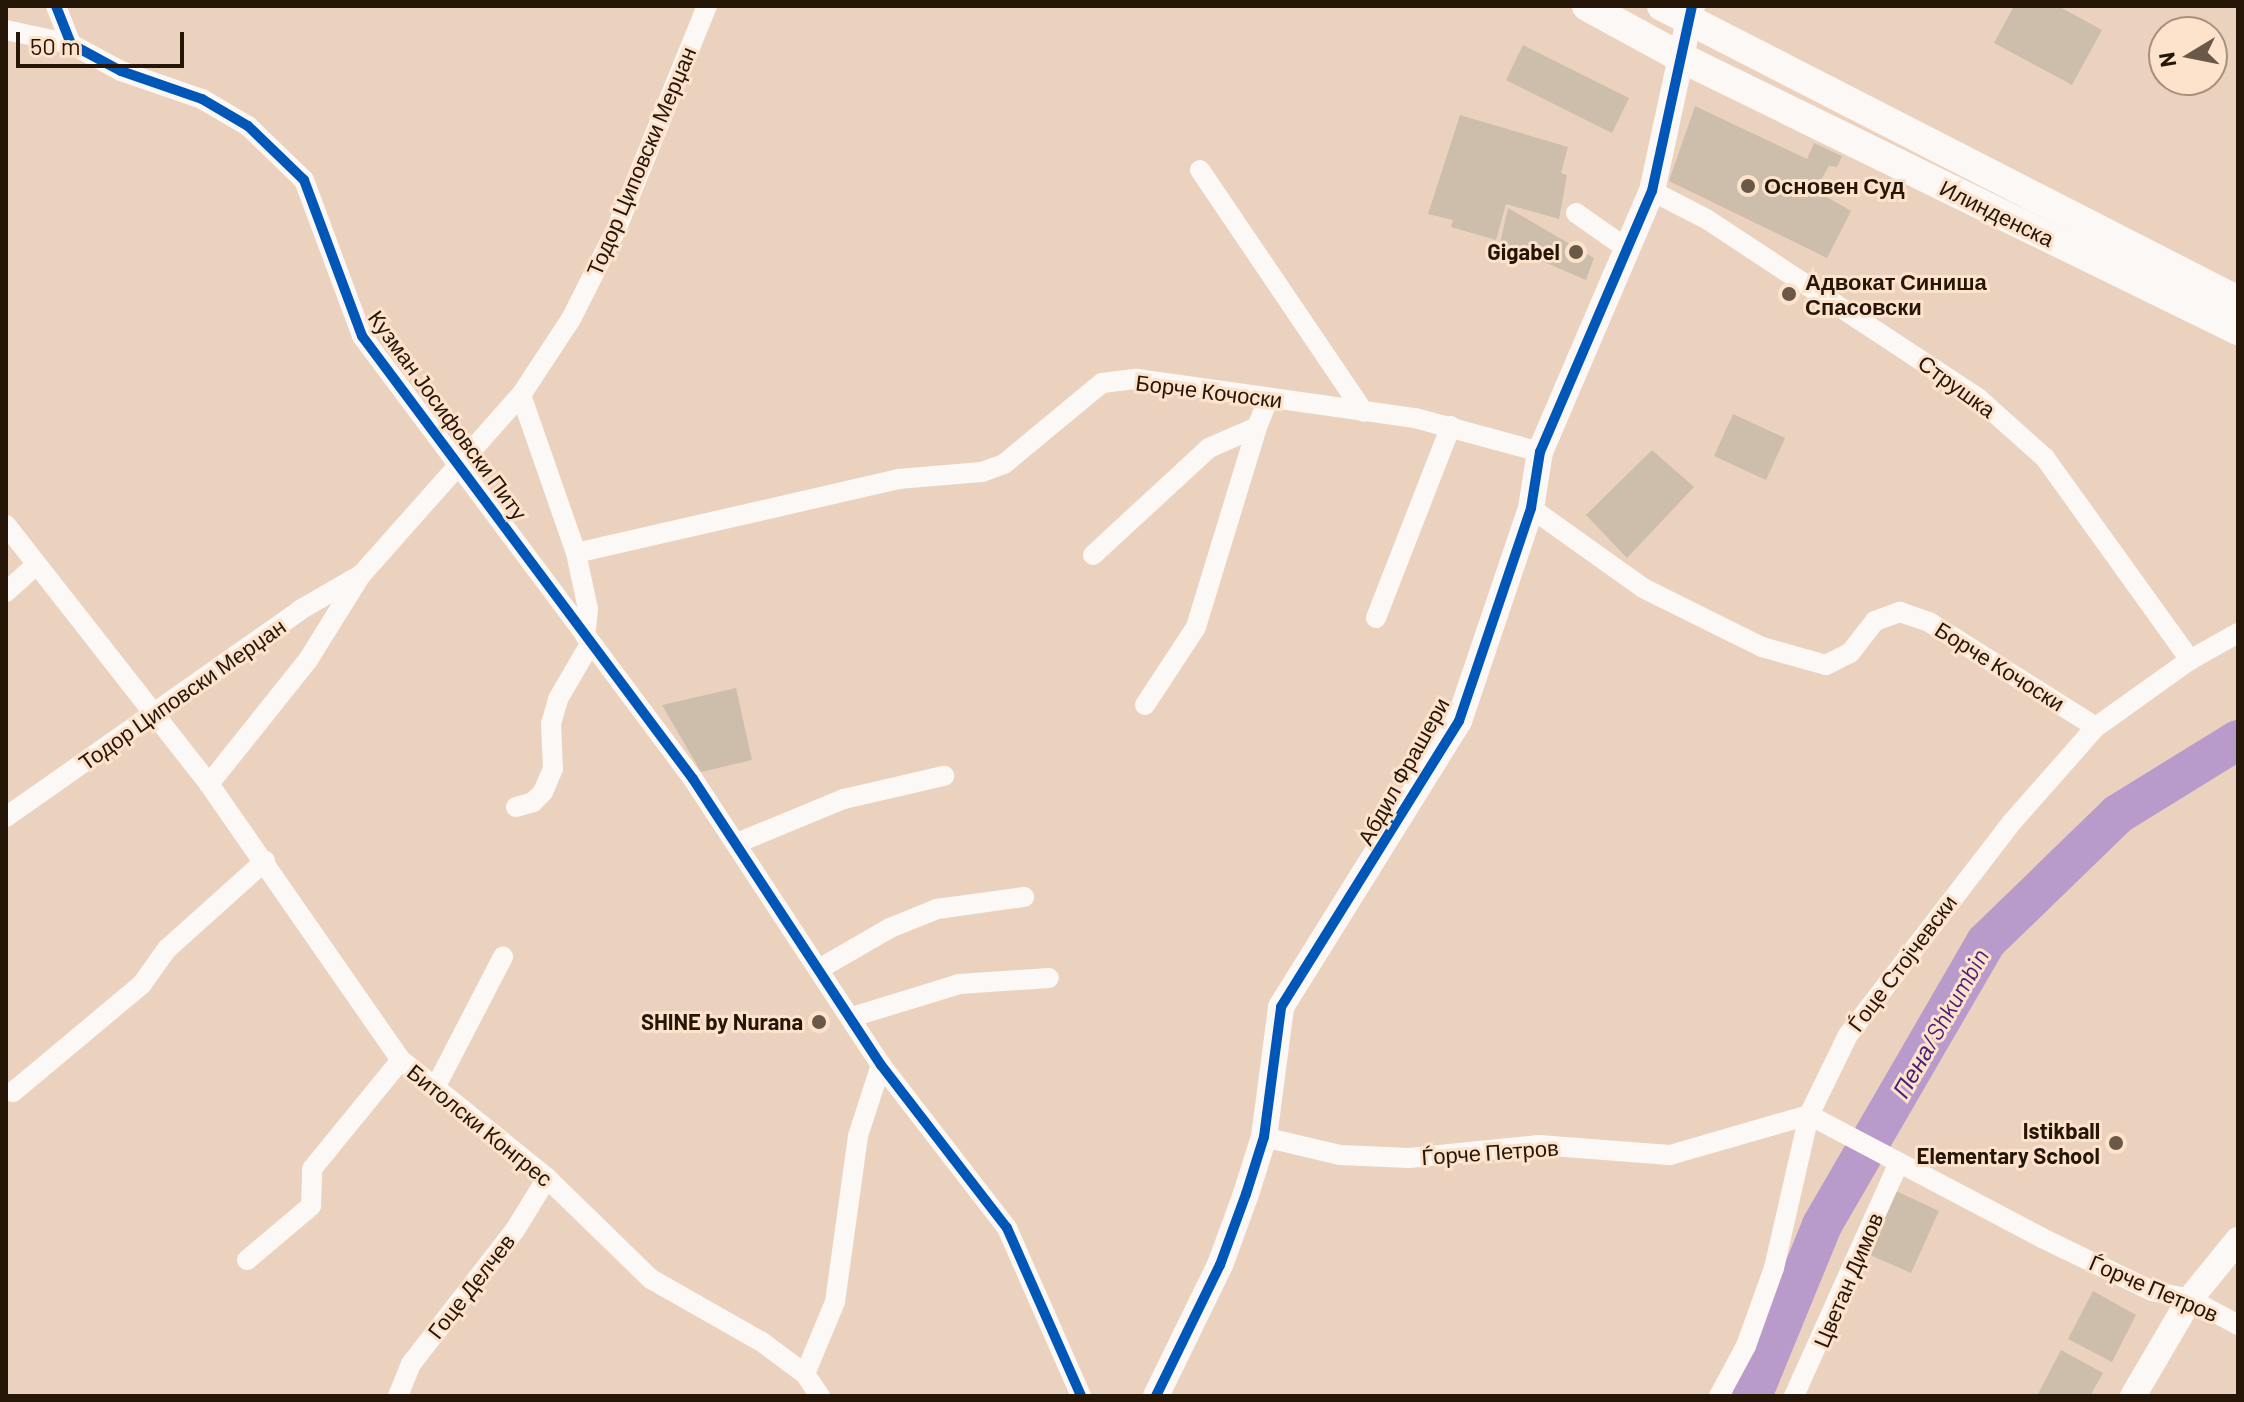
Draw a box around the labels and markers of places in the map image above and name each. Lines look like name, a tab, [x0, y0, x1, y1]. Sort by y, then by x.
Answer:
place label: Основен Суд	[1764, 173, 1905, 199]
marker: Основен Суд	[1739, 177, 1757, 195]
place label: Gigabel	[1487, 239, 1560, 265]
marker: Gigabel	[1567, 243, 1585, 261]
place label: Адвокат Синиша Спасовски	[1805, 268, 1987, 320]
marker: Адвокат Синиша Спасовски	[1780, 285, 1798, 303]
place label: SHINE by Nurana	[641, 1009, 803, 1035]
marker: SHINE by Nurana	[810, 1013, 828, 1031]
place label: Istikball Elementary School	[1917, 1117, 2100, 1168]
marker: Istikball Elementary School	[2107, 1134, 2125, 1152]

